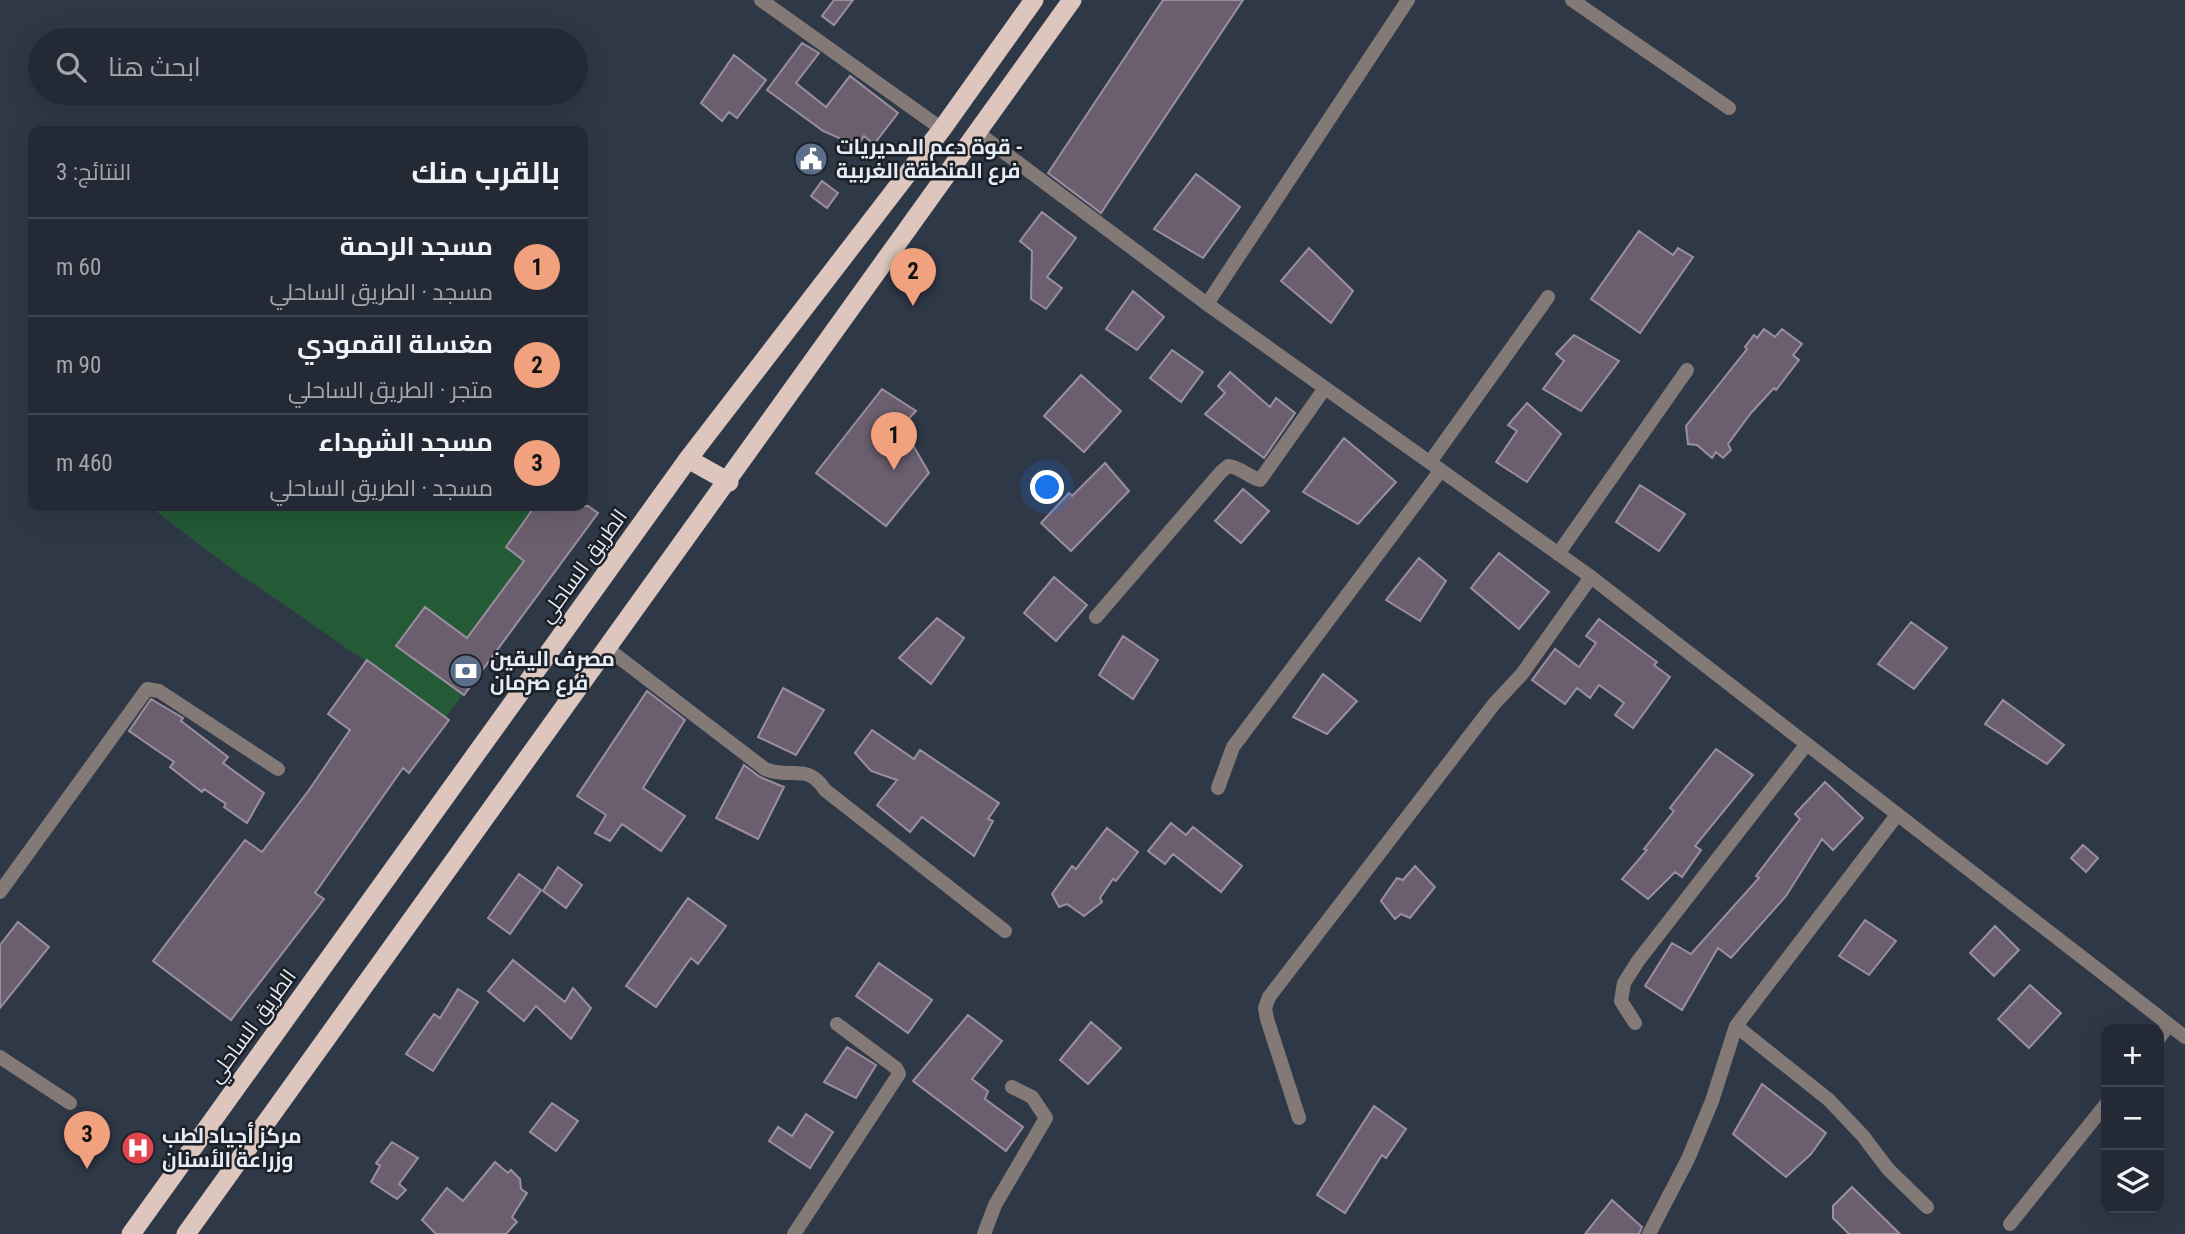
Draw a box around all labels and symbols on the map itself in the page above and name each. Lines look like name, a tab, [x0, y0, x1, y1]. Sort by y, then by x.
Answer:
place label: قوة دعم المديريات - فرع المنطقة الغربية	[836, 135, 1023, 185]
public building icon: قوة دعم المديريات - فرع المنطقة الغربية	[792, 140, 830, 178]
pin: 2	[890, 248, 936, 306]
pin: 1	[871, 412, 917, 470]
your location	[1030, 470, 1064, 504]
street label: الطريق الساحلي	[534, 505, 635, 630]
place label: مصرف اليقين فرع صرمان	[490, 647, 615, 697]
bank icon: مصرف اليقين فرع صرمان	[447, 652, 485, 690]
street label: الطريق الساحلي	[203, 965, 304, 1090]
pin: 3	[64, 1111, 110, 1169]
place label: مركز أجياد لطب وزراعة الأسنان	[162, 1122, 302, 1173]
hospital icon: مركز أجياد لطب وزراعة الأسنان	[119, 1129, 157, 1167]

